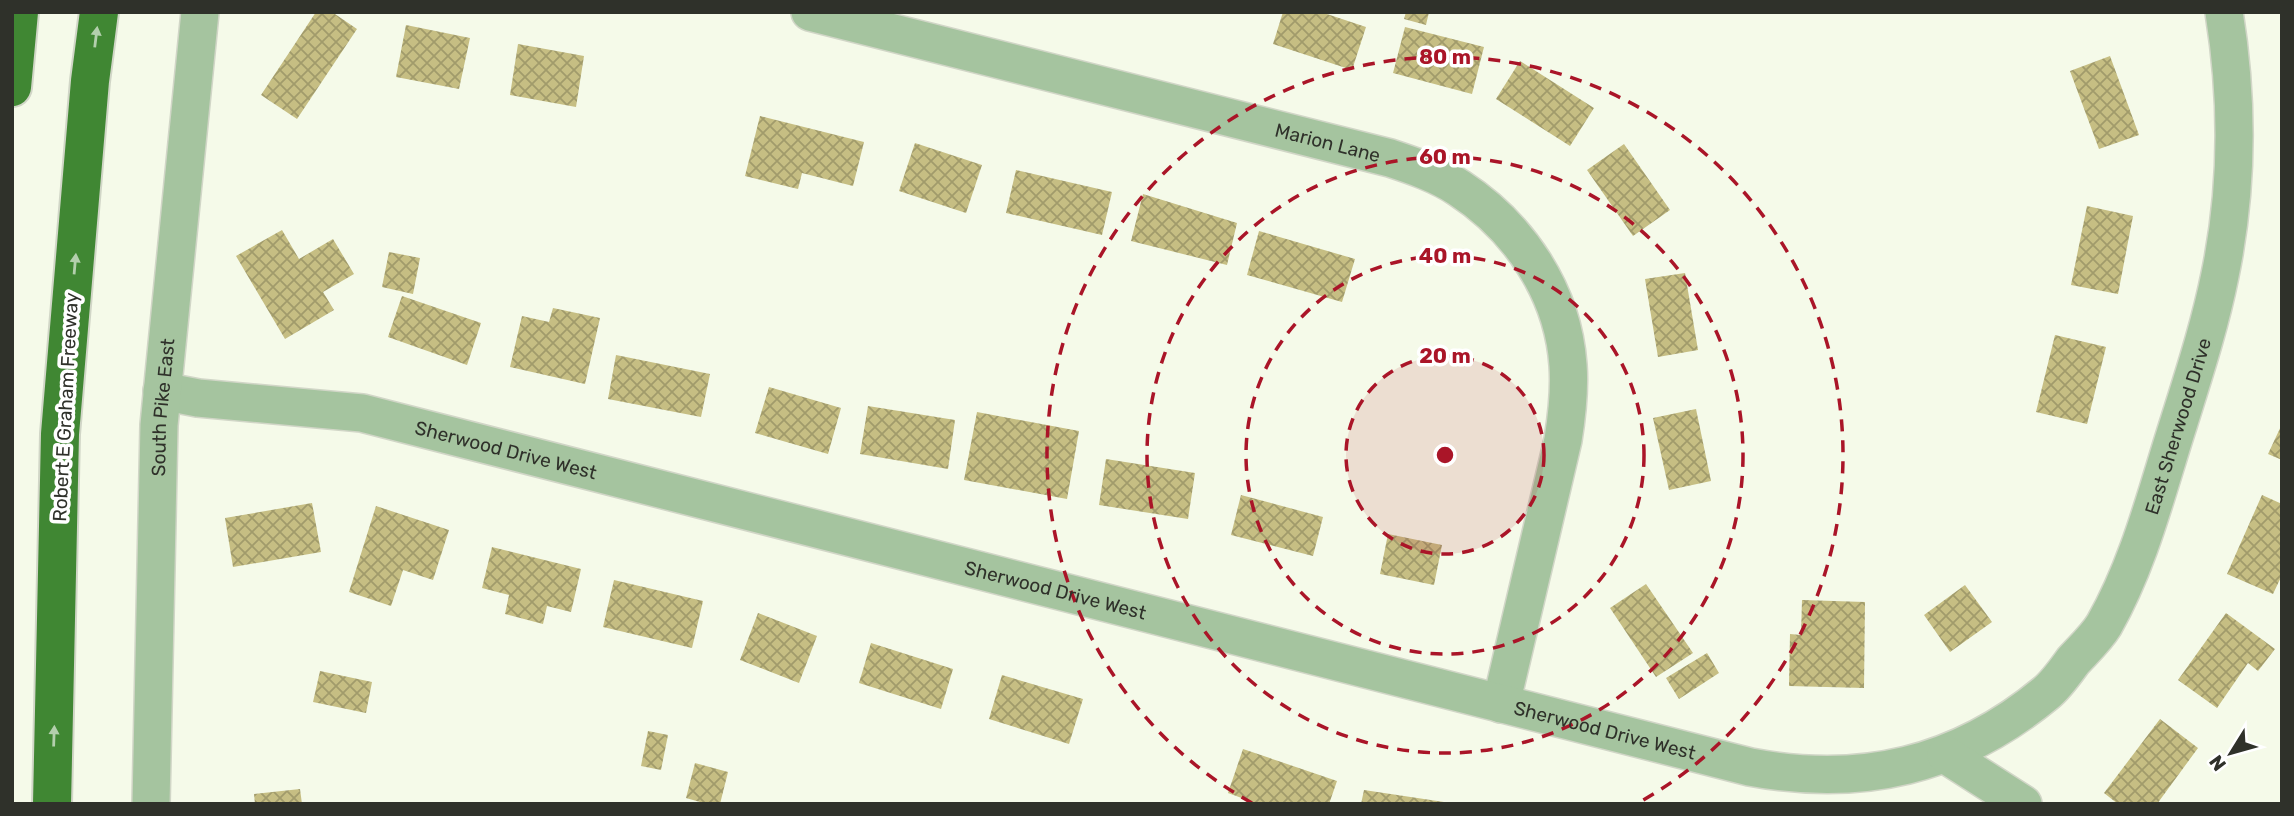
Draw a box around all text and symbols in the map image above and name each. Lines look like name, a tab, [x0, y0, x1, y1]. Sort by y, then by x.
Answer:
one-way arrow	[90, 26, 101, 48]
text: 80 m	[1419, 44, 1471, 69]
street label: Marion Lane	[1273, 119, 1383, 167]
text: 60 m	[1419, 144, 1471, 169]
text: 40 m	[1419, 243, 1471, 268]
one-way arrow	[69, 253, 80, 275]
street label: Robert E Graham Freeway	[48, 292, 83, 522]
street label: East Sherwood Drive	[2140, 335, 2216, 518]
street label: South Pike East	[147, 337, 180, 477]
text: 20 m	[1419, 343, 1471, 368]
street label: Sherwood Drive West	[413, 416, 600, 485]
centre of rings	[1433, 443, 1457, 467]
street label: Sherwood Drive West	[962, 556, 1149, 625]
street label: Sherwood Drive West	[1511, 696, 1699, 765]
north arrow	[2196, 718, 2266, 788]
one-way arrow	[49, 724, 60, 746]
text: N	[2205, 751, 2231, 775]

